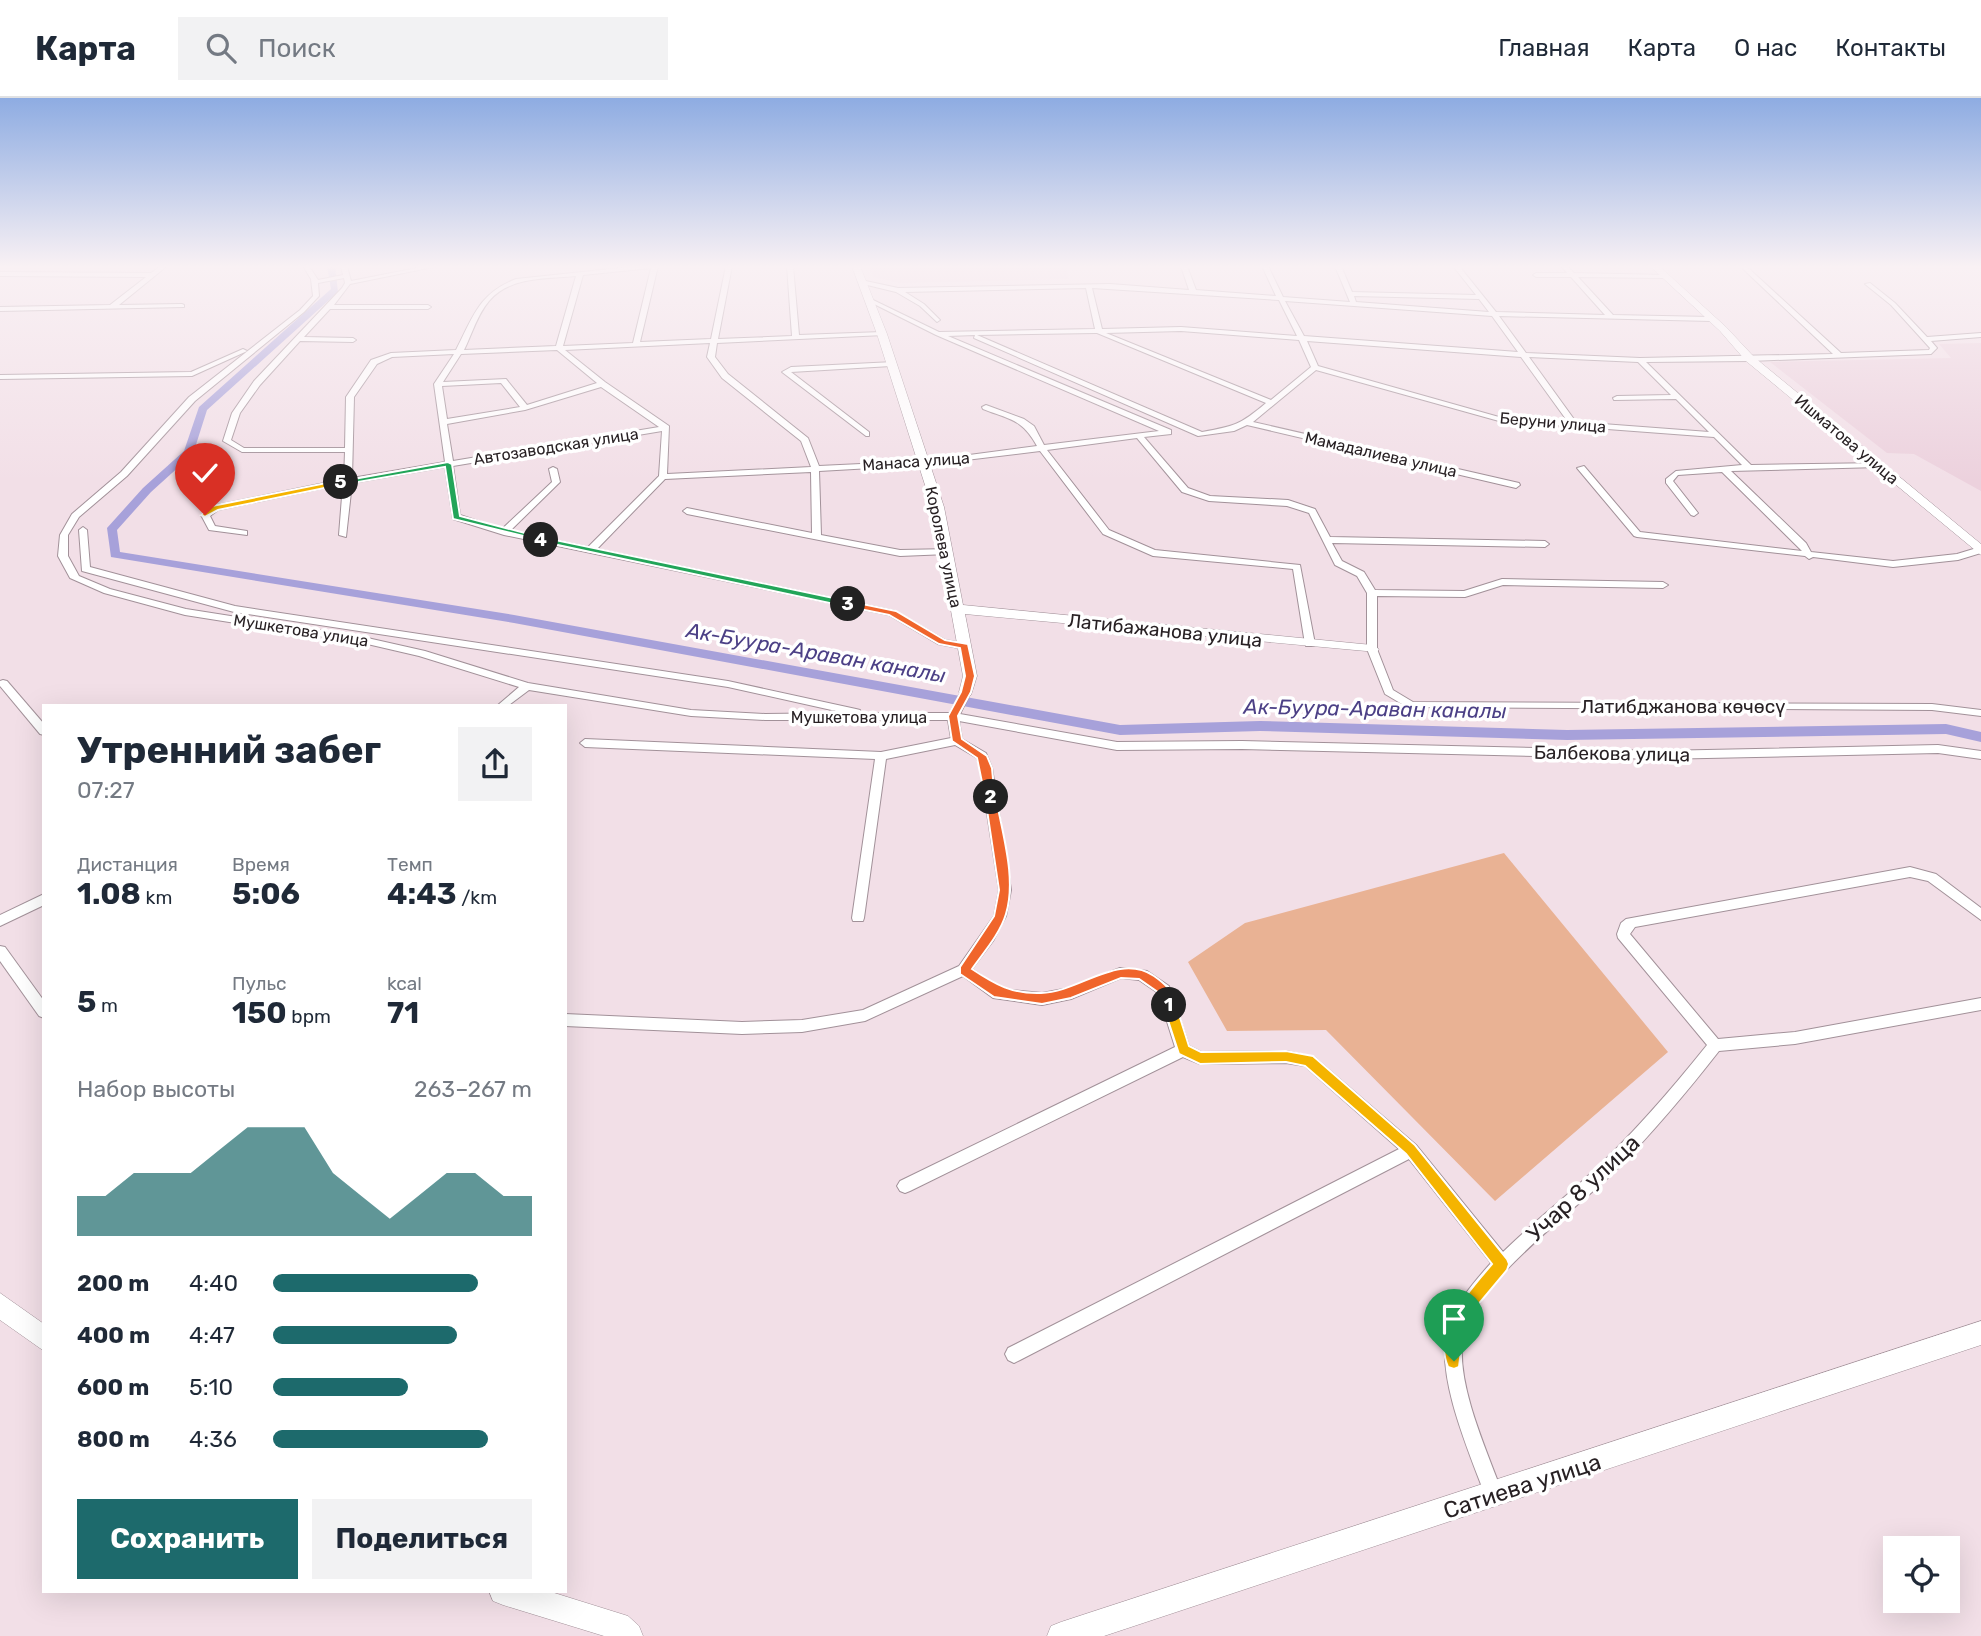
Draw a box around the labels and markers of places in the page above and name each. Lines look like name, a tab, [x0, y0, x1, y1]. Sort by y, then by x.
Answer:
pin	[175, 443, 235, 515]
pin: 5	[324, 464, 358, 500]
pin: 4	[524, 522, 558, 558]
pin: 3	[830, 587, 866, 622]
pin: 2	[974, 780, 1009, 814]
pin: 1	[1152, 988, 1186, 1023]
pin	[1424, 1289, 1484, 1361]

